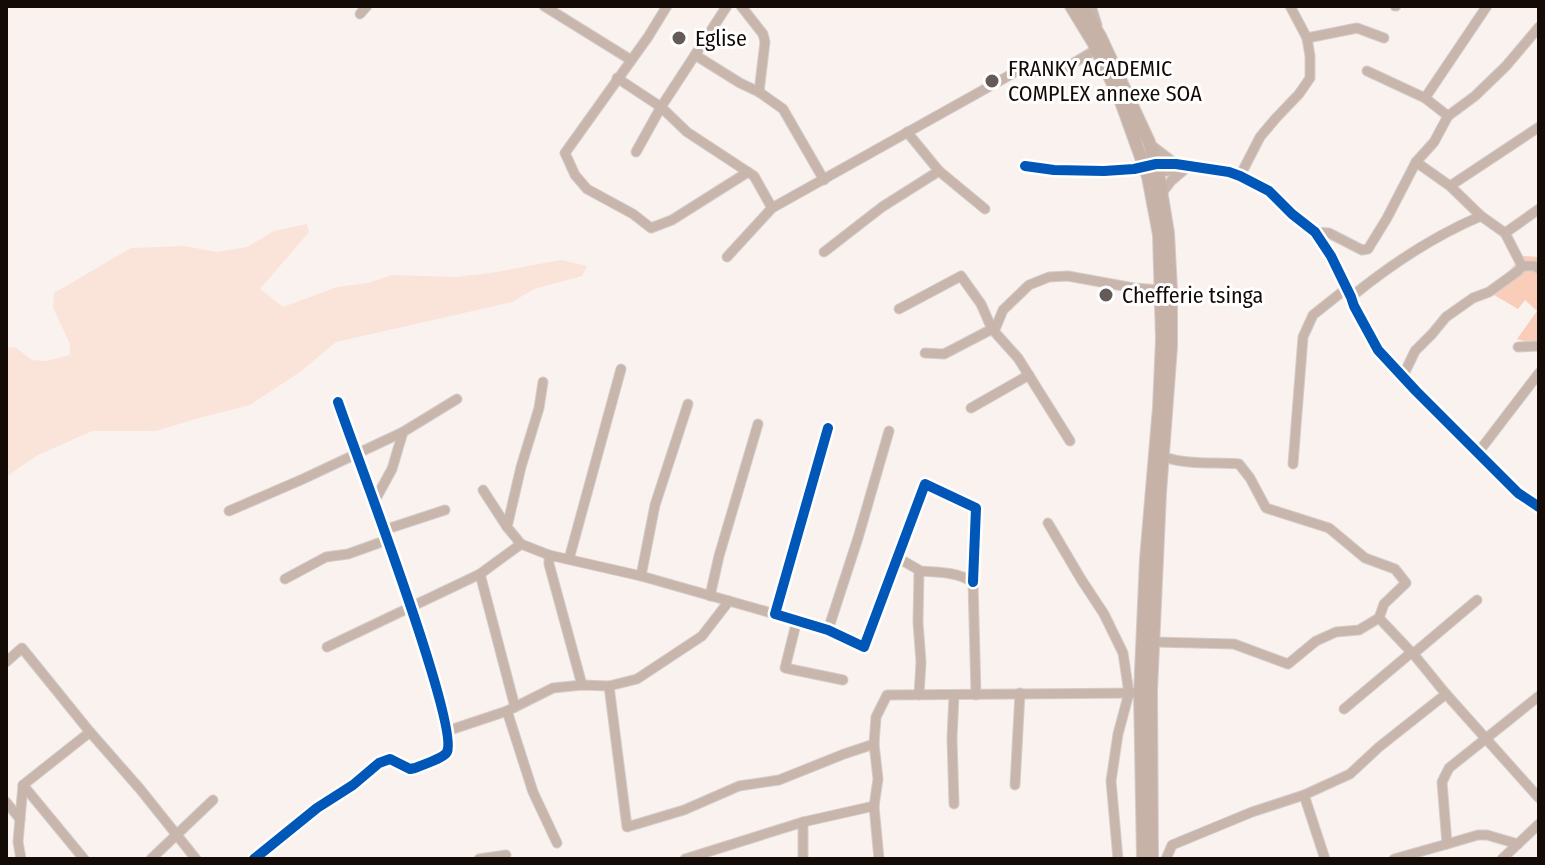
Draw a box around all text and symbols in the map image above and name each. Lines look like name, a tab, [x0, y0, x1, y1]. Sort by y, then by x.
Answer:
place label: Eglise	[695, 25, 747, 52]
marker: Eglise	[670, 29, 688, 47]
place label: FRANKY ACADEMIC COMPLEX annexe SOA	[1008, 55, 1202, 107]
marker: FRANKY ACADEMIC COMPLEX annexe SOA	[983, 72, 1001, 90]
place label: Chefferie tsinga	[1122, 282, 1263, 309]
marker: Chefferie tsinga	[1097, 286, 1115, 304]

